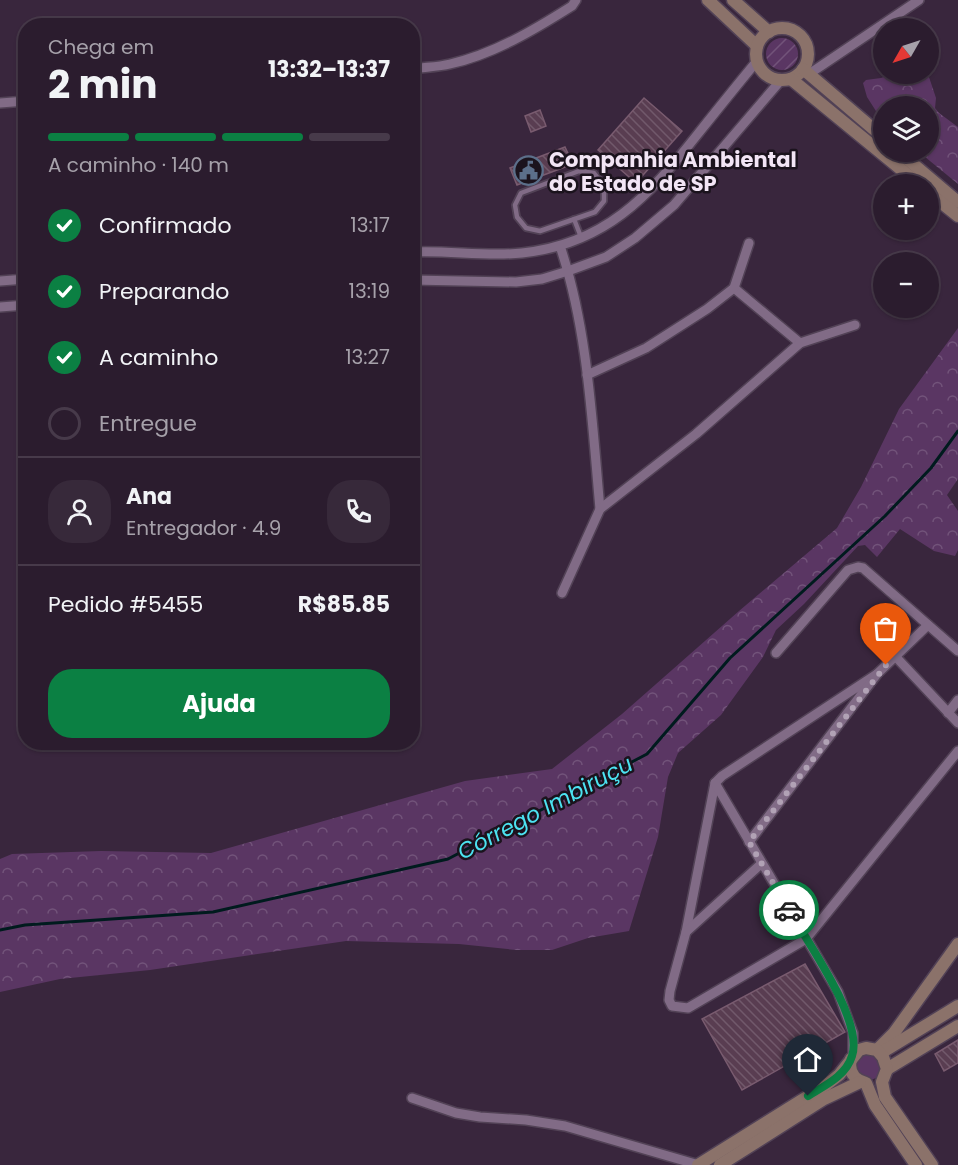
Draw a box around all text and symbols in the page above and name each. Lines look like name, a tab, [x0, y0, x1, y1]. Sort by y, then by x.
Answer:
north arrow	[873, 18, 939, 84]
map controls	[873, 18, 939, 318]
text: Chega em	[48, 33, 154, 61]
text: 13:32–13:37	[268, 54, 390, 85]
text: 2 min	[48, 57, 158, 112]
button: layers	[873, 96, 939, 162]
place label: Companhia Ambiental do Estado de SP	[549, 145, 797, 198]
text: A caminho · 140 m	[48, 151, 229, 179]
public building icon: Companhia Ambiental do Estado de SP	[512, 155, 544, 187]
button: +	[873, 174, 939, 240]
icon: check	[48, 209, 81, 242]
text: Confirmado	[99, 210, 232, 241]
text: 13:17	[350, 211, 390, 239]
button: −	[873, 252, 939, 318]
icon: check	[48, 275, 81, 308]
text: Preparando	[99, 276, 229, 307]
text: 13:19	[349, 277, 390, 305]
icon: check	[48, 341, 81, 374]
text: A caminho	[99, 342, 218, 373]
text: 13:27	[345, 343, 390, 371]
text: Entregue	[99, 408, 197, 439]
button: person	[48, 480, 111, 543]
button: phone	[327, 480, 390, 543]
text: Ana	[126, 481, 172, 512]
text: Entregador · 4.9	[126, 514, 281, 542]
text: Pedido #5455	[48, 589, 203, 620]
text: R$85.85	[298, 589, 390, 620]
pin	[860, 603, 911, 665]
icon: bag	[869, 612, 902, 645]
button: Ajuda	[48, 669, 390, 738]
water label: Córrego Imbiruçu	[452, 749, 638, 867]
courier	[759, 880, 819, 940]
icon: car	[773, 894, 806, 927]
pin	[782, 1034, 833, 1096]
icon: home	[791, 1043, 824, 1076]

